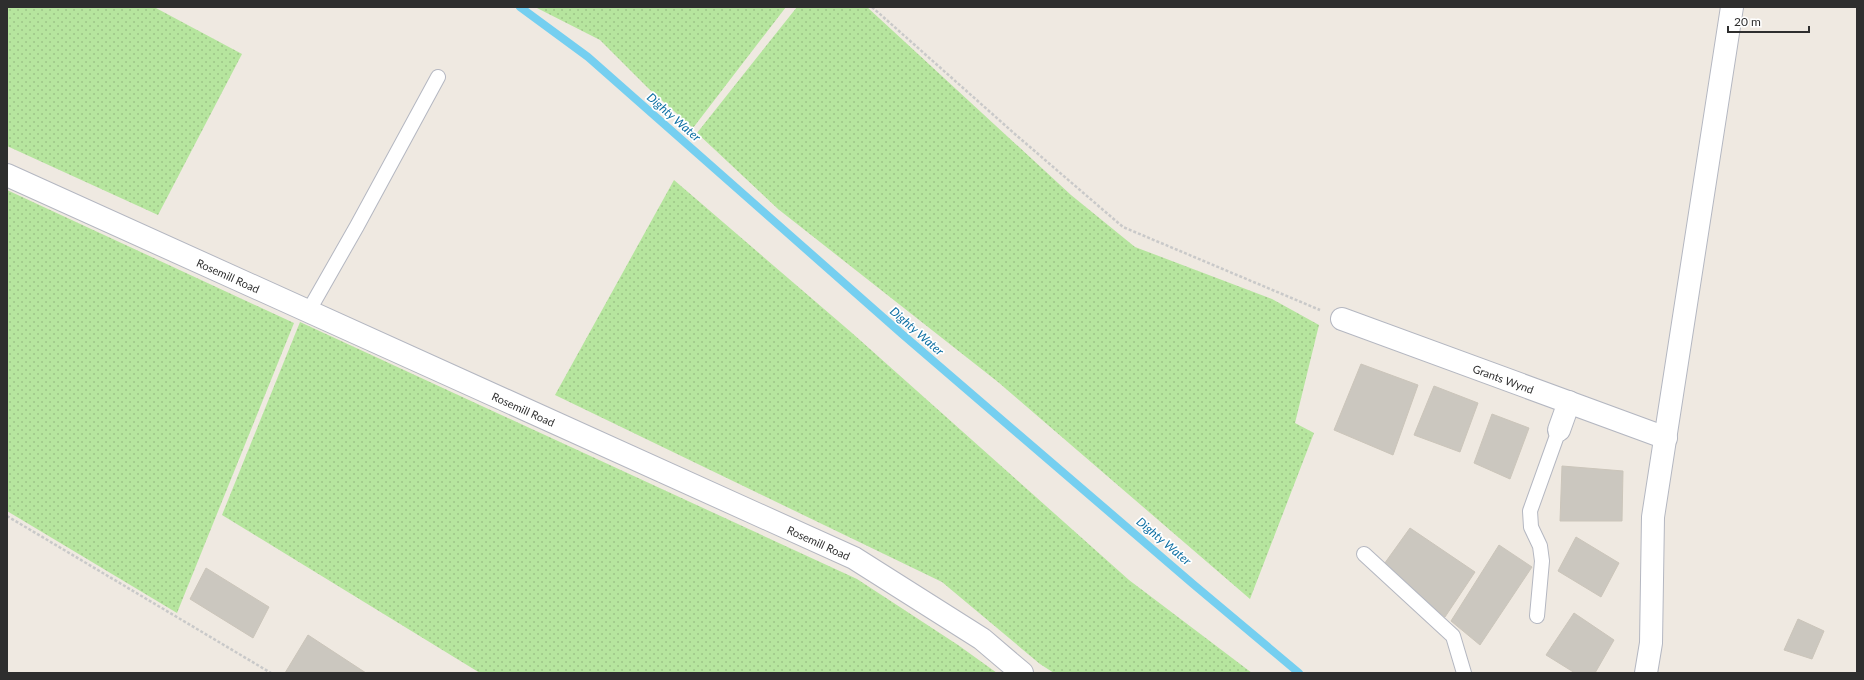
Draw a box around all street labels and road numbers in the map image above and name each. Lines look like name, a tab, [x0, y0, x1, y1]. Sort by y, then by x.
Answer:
street label: Rosemill Road	[195, 255, 262, 295]
street label: Grants Wynd	[1471, 361, 1536, 395]
street label: Rosemill Road	[490, 389, 557, 428]
street label: Rosemill Road	[785, 522, 852, 562]

